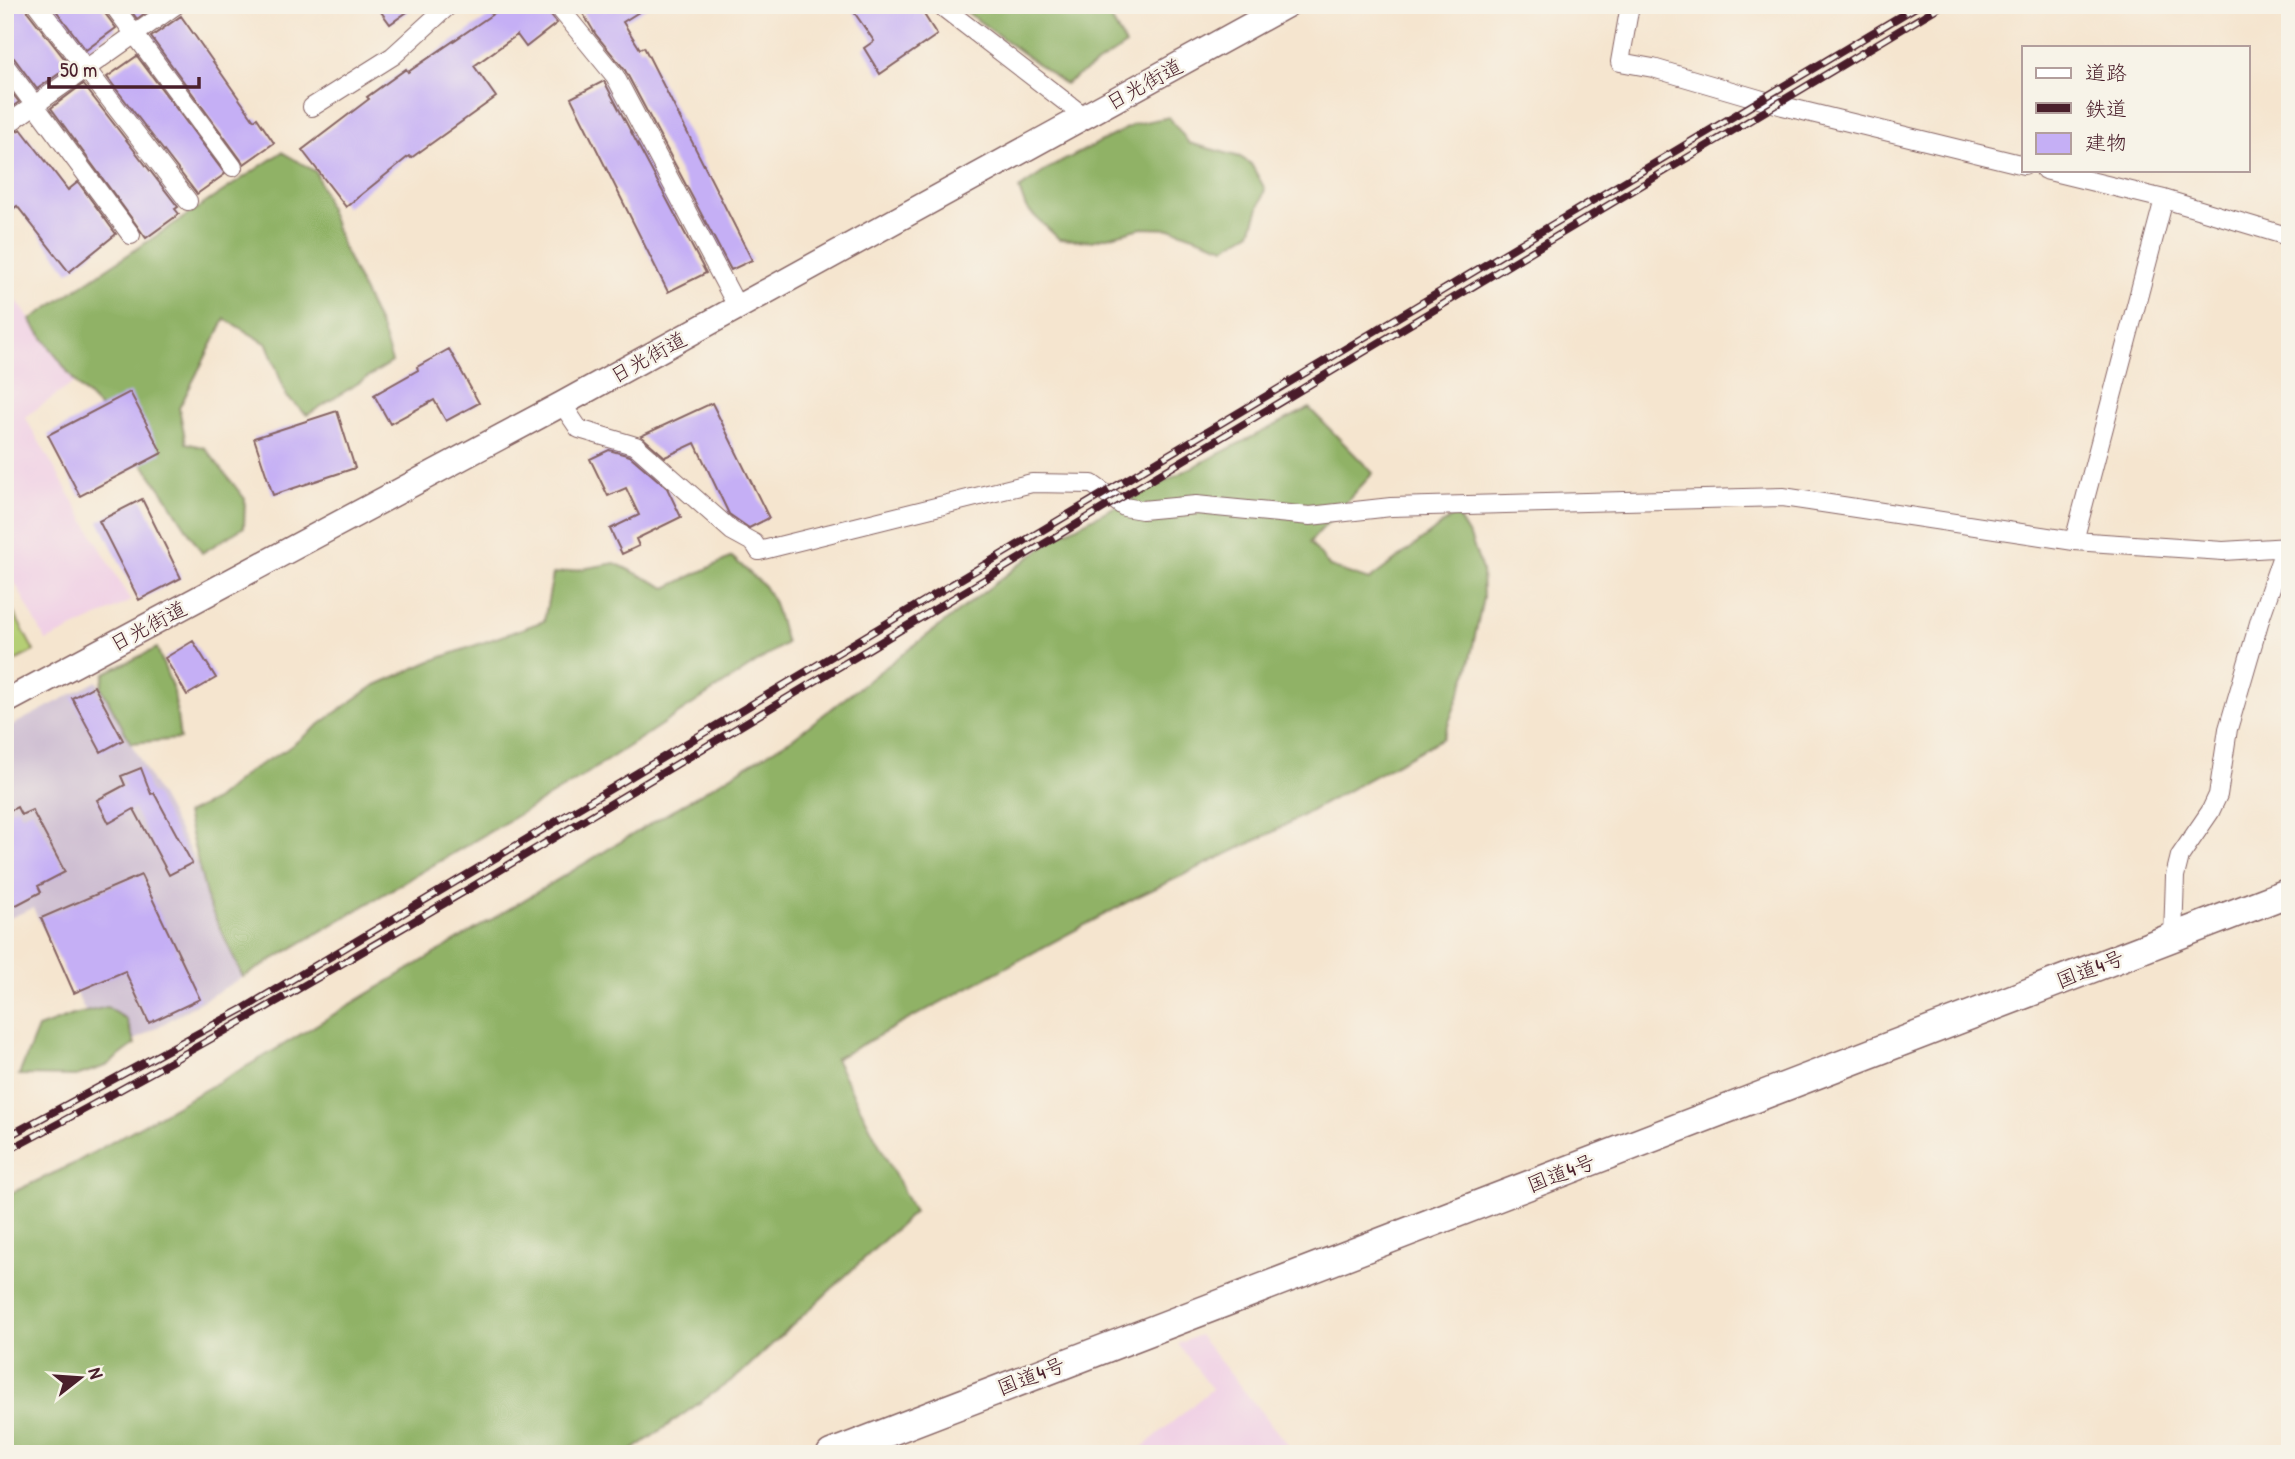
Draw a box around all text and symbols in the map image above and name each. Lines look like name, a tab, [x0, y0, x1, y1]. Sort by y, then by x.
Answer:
scale bar	[49, 46, 200, 90]
legend	[2022, 46, 2250, 172]
street label: 日光街道	[1100, 51, 1188, 117]
text: 50 m	[60, 55, 97, 84]
text: 道路	[2085, 58, 2127, 87]
text: 鉄道	[2085, 94, 2127, 123]
text: 建物	[2085, 128, 2127, 157]
street label: 日光街道	[604, 324, 692, 390]
street label: 日光街道	[104, 593, 192, 659]
street label: 国道4号	[2052, 943, 2128, 995]
street label: 国道4号	[1523, 1147, 1599, 1199]
north arrow	[46, 1344, 116, 1414]
street label: 国道4号	[993, 1350, 1069, 1402]
text: N	[82, 1364, 110, 1382]

